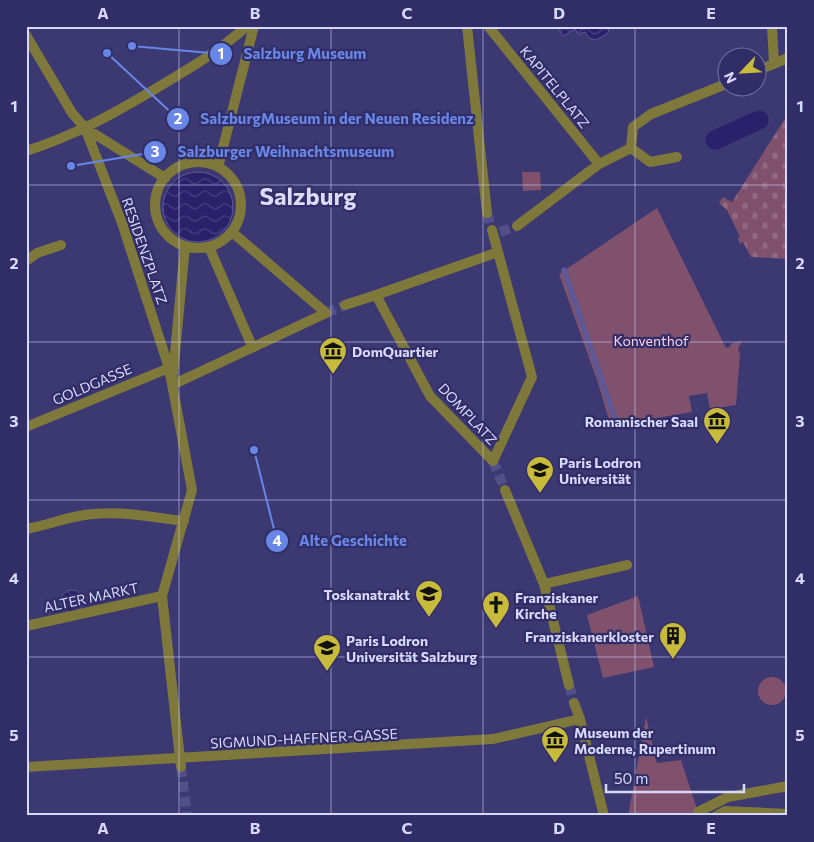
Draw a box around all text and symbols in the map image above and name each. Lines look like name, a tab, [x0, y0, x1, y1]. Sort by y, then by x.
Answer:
text: A	[97, 3, 109, 22]
text: B	[250, 3, 261, 22]
text: C	[402, 3, 413, 22]
text: D	[553, 3, 565, 22]
text: E	[706, 3, 716, 22]
callout: Salzburg Museum	[209, 39, 377, 69]
street label: KAPITELPLATZ	[517, 43, 593, 131]
text: 1	[218, 44, 224, 62]
text: Salzburg Museum	[244, 44, 366, 62]
north arrow	[716, 48, 766, 98]
text: N	[720, 69, 740, 86]
text: 1	[10, 96, 18, 115]
text: 1	[796, 96, 804, 115]
callout: SalzburgMuseum in der Neuen Residenz	[165, 104, 484, 134]
text: 2	[174, 109, 182, 127]
text: SalzburgMuseum in der Neuen Residenz	[200, 109, 474, 127]
callout: Salzburger Weihnachtsmuseum	[143, 137, 405, 167]
text: 3	[151, 142, 160, 160]
text: Salzburger Weihnachtsmuseum	[178, 142, 394, 160]
district label: Salzburg	[260, 181, 356, 210]
street label: RESIDENZPLATZ	[119, 195, 171, 307]
text: 2	[9, 253, 19, 272]
text: 2	[795, 253, 805, 272]
park label: Konventhof	[613, 332, 689, 349]
museum icon: DomQuartier	[318, 336, 348, 375]
place label: DomQuartier	[352, 343, 439, 360]
street label: GOLDGASSE	[50, 360, 134, 408]
street label: DOMPLATZ	[435, 379, 501, 449]
museum icon: Romanischer Saal	[702, 406, 732, 445]
text: 3	[9, 411, 19, 430]
text: 3	[795, 411, 805, 430]
place label: Romanischer Saal	[585, 413, 698, 430]
place label: Paris Lodron Universität	[559, 454, 641, 487]
school or university icon: Paris Lodron Universität	[525, 455, 555, 494]
callout: Alte Geschichte	[264, 526, 417, 556]
text: 4	[272, 531, 282, 549]
text: Alte Geschichte	[299, 531, 407, 549]
text: 4	[9, 568, 19, 587]
text: 4	[795, 568, 805, 587]
street label: ALTER MARKT	[42, 579, 140, 615]
school or university icon: Toskanatrakt	[414, 579, 444, 618]
place label: Toskanatrakt	[323, 586, 410, 603]
place label: Franziskaner Kirche	[515, 589, 599, 622]
church icon: Franziskaner Kirche	[481, 590, 511, 629]
building icon: Franziskanerkloster	[658, 621, 688, 660]
place label: Franziskanerkloster	[525, 628, 654, 645]
place label: Paris Lodron Universität Salzburg	[346, 632, 478, 665]
school or university icon: Paris Lodron Universität Salzburg	[312, 633, 342, 672]
place label: Museum der Moderne, Rupertinum	[574, 724, 716, 757]
text: 5	[9, 725, 19, 744]
street label: SIGMUND-HAFFNER-GASSE	[210, 725, 398, 751]
museum icon: Museum der Moderne, Rupertinum	[540, 725, 570, 764]
text: 5	[795, 725, 805, 744]
scale bar	[606, 762, 744, 794]
text: 50 m	[614, 769, 648, 787]
text: A	[97, 818, 109, 837]
text: B	[250, 818, 261, 837]
text: C	[402, 818, 413, 837]
text: D	[553, 818, 565, 837]
text: E	[706, 818, 716, 837]

